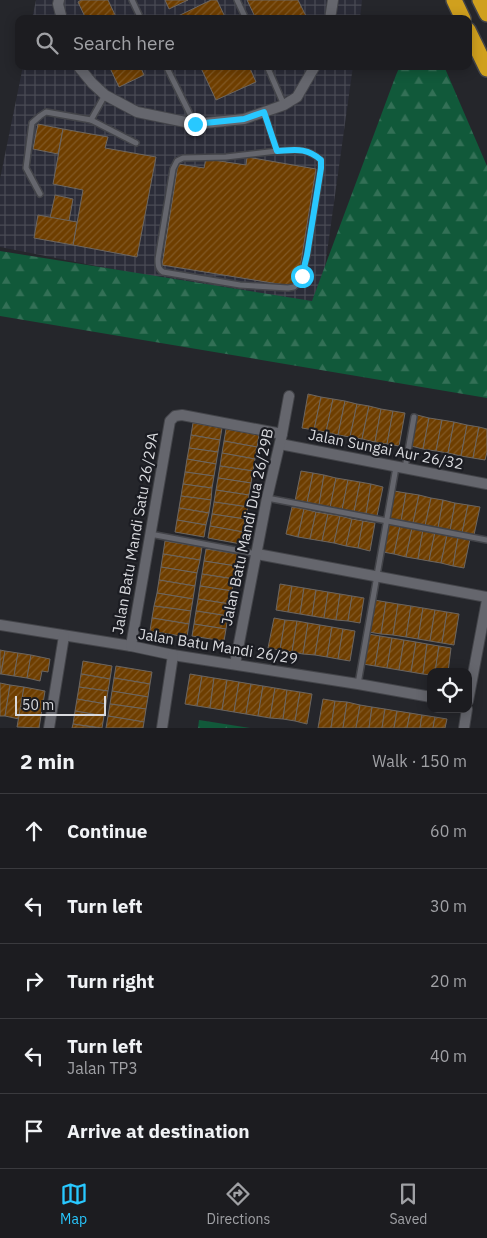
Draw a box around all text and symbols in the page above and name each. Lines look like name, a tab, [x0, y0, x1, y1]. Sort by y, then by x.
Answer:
search box	[15, 15, 472, 70]
icon: search	[33, 29, 61, 57]
text: Search here	[73, 31, 175, 55]
route end	[184, 113, 207, 136]
route start	[291, 265, 314, 288]
street label: Jalan Sungai Aur 26/32	[307, 425, 465, 473]
street label: Jalan Batu Mandi Dua 26/29B	[217, 427, 277, 627]
street label: Jalan Batu Mandi Satu 26/29A	[108, 430, 162, 636]
street label: Jalan Batu Mandi 26/29	[137, 624, 299, 668]
map controls	[427, 668, 472, 713]
button: locate	[427, 668, 472, 713]
scale bar	[15, 693, 106, 716]
text: 50 m	[22, 696, 54, 714]
text: 2 min	[20, 747, 75, 775]
text: Walk · 150 m	[372, 751, 467, 771]
icon: ahead	[20, 817, 48, 845]
text: Continue	[67, 819, 147, 843]
text: 60 m	[430, 821, 467, 841]
icon: left	[20, 892, 48, 920]
text: Turn left	[67, 894, 143, 918]
text: 30 m	[430, 896, 467, 916]
icon: right	[20, 967, 48, 995]
text: Turn right	[67, 969, 154, 993]
text: 20 m	[430, 971, 467, 991]
text: Turn left	[67, 1034, 143, 1058]
icon: left	[20, 1042, 48, 1070]
text: 40 m	[430, 1046, 467, 1066]
text: Jalan TP3	[67, 1058, 138, 1078]
icon: arrive	[20, 1117, 48, 1145]
text: Arrive at destination	[67, 1119, 250, 1143]
tab: Map	[60, 1180, 88, 1228]
tab: Directions	[207, 1180, 270, 1228]
tab: Saved	[389, 1180, 427, 1228]

